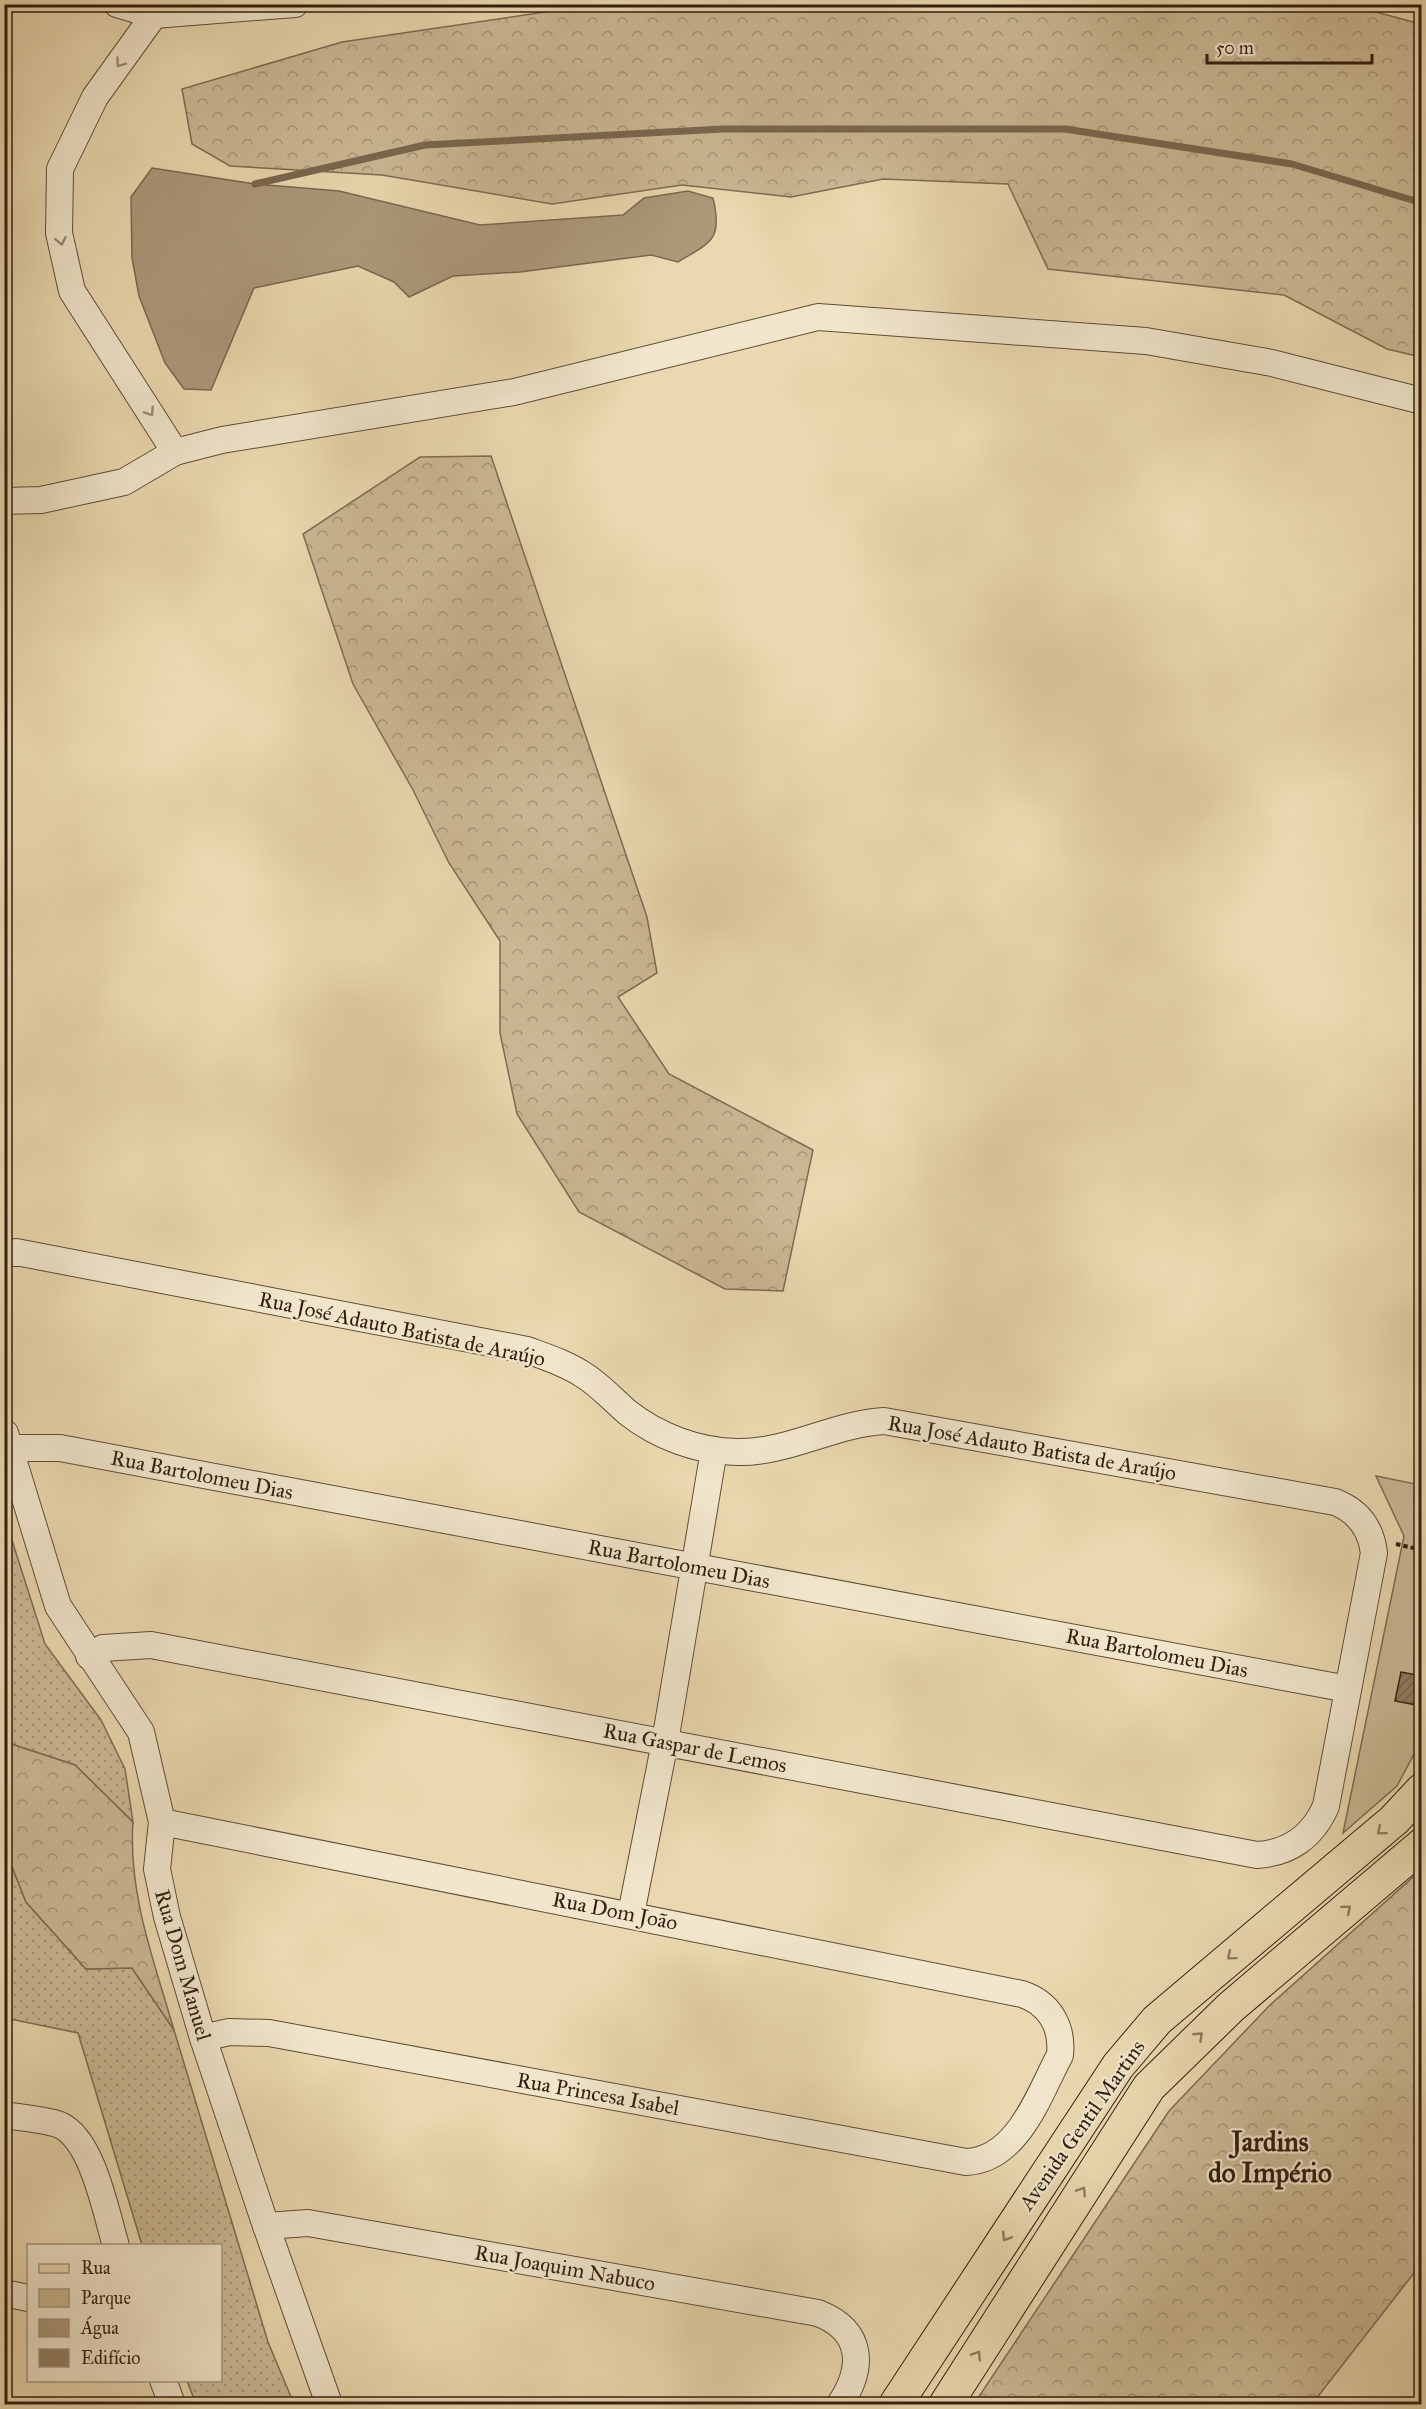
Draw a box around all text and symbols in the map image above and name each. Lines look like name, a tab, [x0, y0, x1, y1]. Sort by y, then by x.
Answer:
scale bar	[1207, 27, 1372, 65]
text: 50 m	[1216, 37, 1254, 59]
one-way arrow	[116, 56, 127, 67]
one-way arrow	[54, 236, 67, 246]
one-way arrow	[142, 406, 154, 416]
street label: Rua José Adauto Batista de Araújo	[256, 1286, 548, 1372]
street label: Rua José Adauto Batista de Araújo	[886, 1410, 1178, 1486]
street label: Rua Bartolomeu Dias	[109, 1445, 295, 1505]
street label: Rua Bartolomeu Dias	[586, 1534, 772, 1594]
street label: Rua Bartolomeu Dias	[1064, 1623, 1250, 1683]
street label: Rua Gaspar de Lemos	[601, 1717, 789, 1779]
one-way arrow	[1377, 1824, 1388, 1835]
street label: Rua Dom Manuel	[149, 1886, 217, 2044]
street label: Rua Dom João	[550, 1886, 680, 1936]
one-way arrow	[1340, 1905, 1351, 1916]
one-way arrow	[1227, 1949, 1238, 1960]
one-way arrow	[1192, 2032, 1203, 2043]
street label: Avenida Gentil Martins	[1013, 2035, 1151, 2216]
street label: Rua Princesa Isabel	[515, 2067, 682, 2121]
district label: Jardins do Império	[1208, 2125, 1332, 2190]
one-way arrow	[1075, 2187, 1087, 2197]
one-way arrow	[1001, 2231, 1013, 2241]
street label: Rua Joaquim Nabuco	[473, 2239, 658, 2297]
legend	[27, 2244, 222, 2382]
text: Rua	[81, 2257, 111, 2279]
text: Parque	[81, 2287, 131, 2310]
text: Água	[80, 2315, 119, 2340]
text: Edifício	[81, 2347, 140, 2369]
one-way arrow	[970, 2351, 982, 2361]

